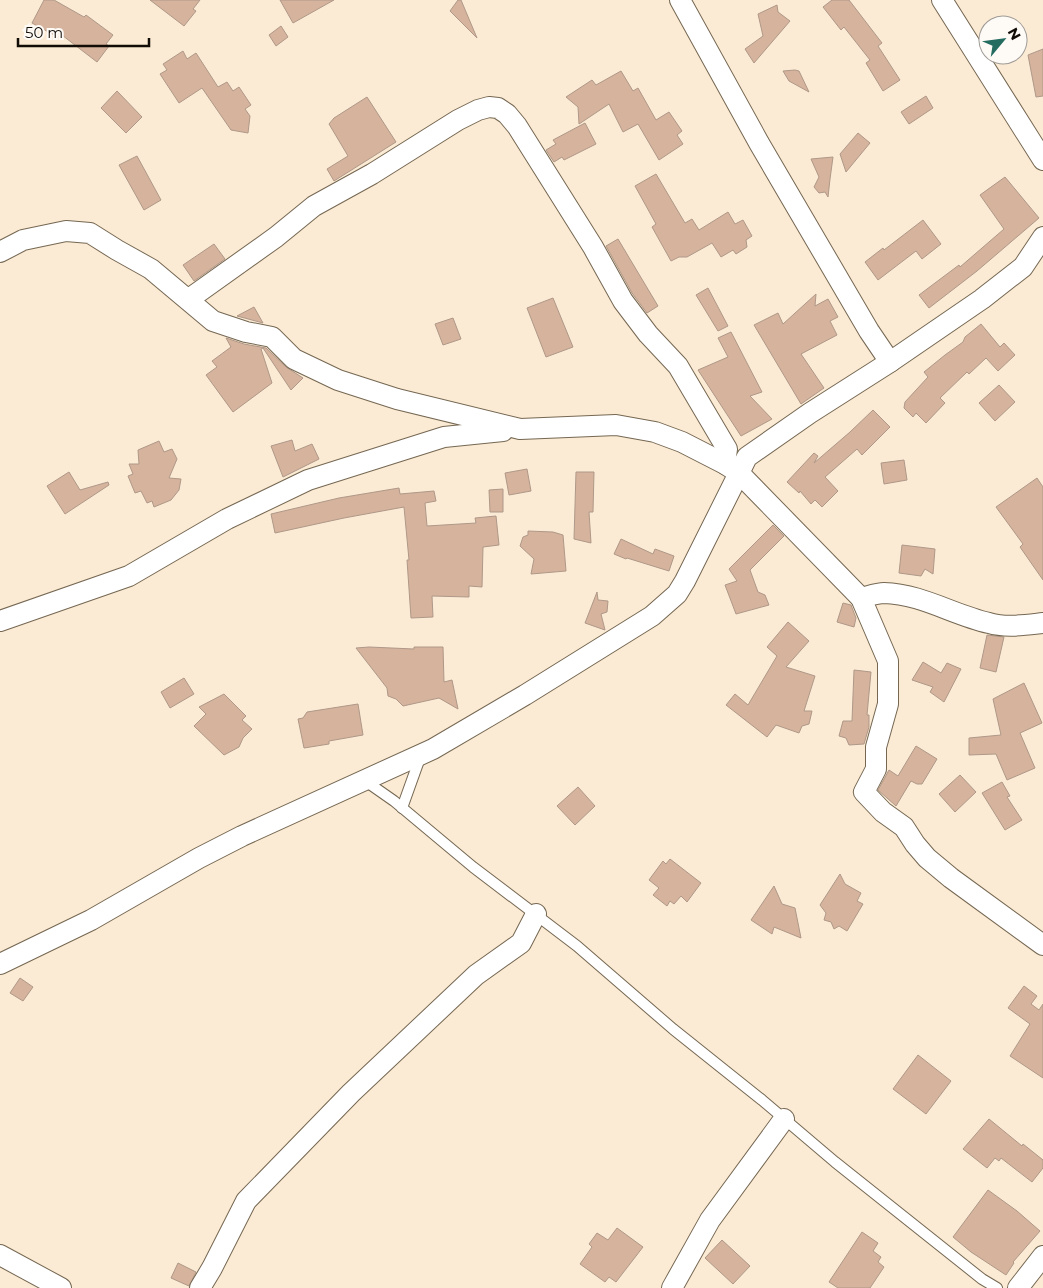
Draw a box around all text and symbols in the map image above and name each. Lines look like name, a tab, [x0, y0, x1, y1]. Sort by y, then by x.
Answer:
scale bar	[18, 15, 149, 47]
north arrow	[978, 15, 1028, 65]
text: 50 m	[25, 23, 63, 42]
text: N	[1004, 24, 1025, 43]

